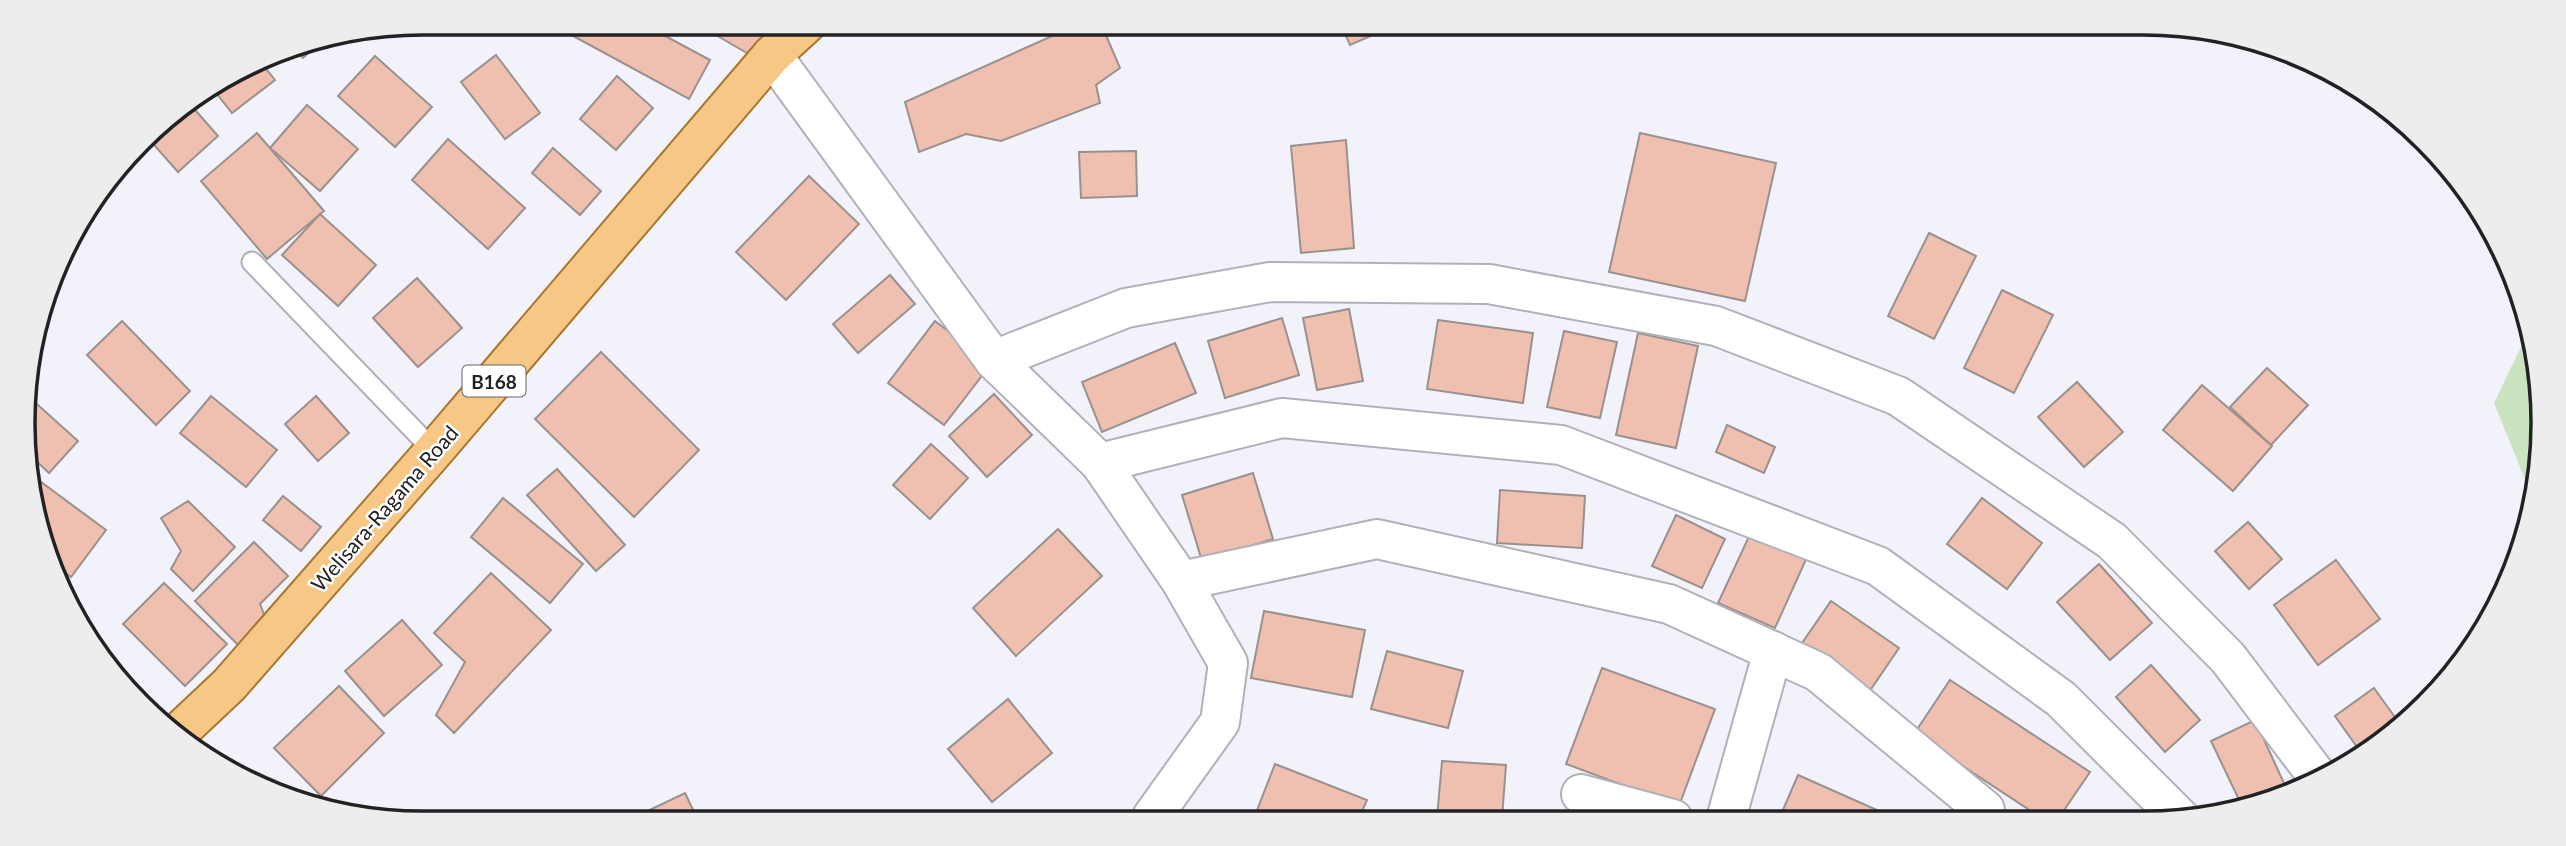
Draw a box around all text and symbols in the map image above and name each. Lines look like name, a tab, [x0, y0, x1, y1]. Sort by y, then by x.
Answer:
road number: B168	[462, 366, 526, 396]
street label: Welisara-Ragama Road	[305, 420, 463, 596]

